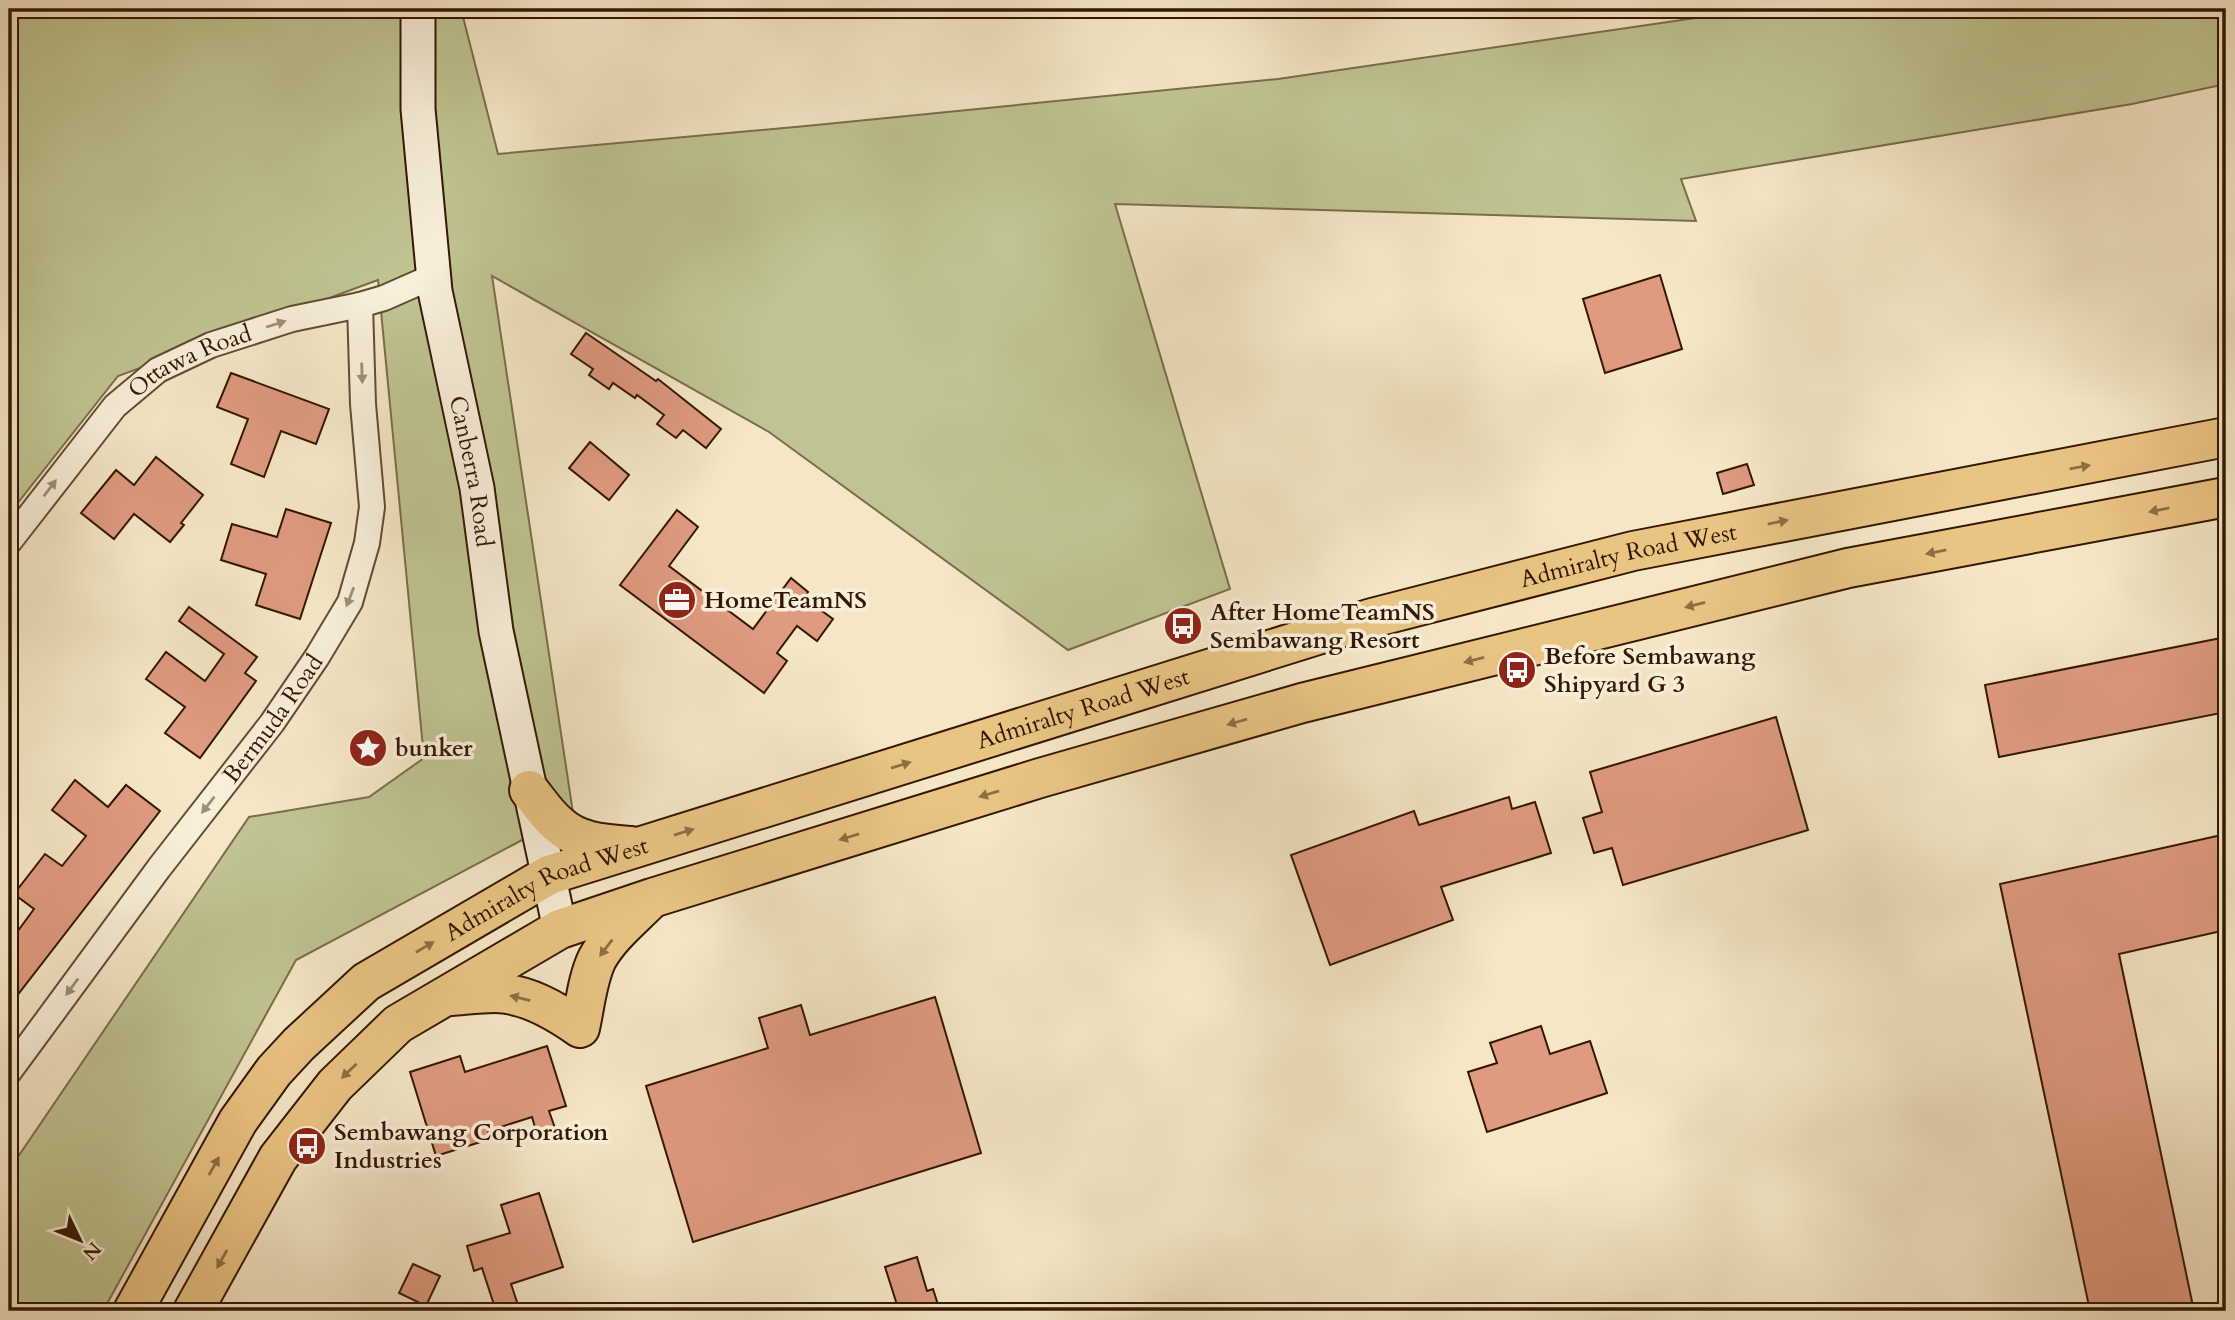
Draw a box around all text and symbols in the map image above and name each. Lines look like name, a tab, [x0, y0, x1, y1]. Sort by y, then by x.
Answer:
street label: Ottawa Road	[121, 317, 256, 406]
one-way arrow	[266, 319, 287, 329]
one-way arrow	[356, 362, 368, 384]
street label: Canberra Road	[441, 393, 501, 549]
one-way arrow	[2069, 461, 2091, 472]
one-way arrow	[43, 479, 58, 497]
one-way arrow	[2148, 505, 2170, 516]
street label: Admiralty Road West	[1517, 515, 1740, 596]
one-way arrow	[1767, 516, 1789, 527]
one-way arrow	[1925, 547, 1947, 558]
office icon: HomeTeamNS	[656, 579, 698, 621]
place label: HomeTeamNS	[704, 584, 867, 617]
one-way arrow	[344, 587, 355, 608]
place label: After HomeTeamNS Sembawang Resort	[1210, 596, 1435, 657]
one-way arrow	[1684, 600, 1706, 611]
bus stop icon: After HomeTeamNS Sembawang Resort	[1162, 605, 1204, 647]
place label: Before Sembawang Shipyard G 3	[1544, 640, 1756, 701]
street label: Bermuda Road	[215, 648, 331, 790]
bus stop icon: Before Sembawang Shipyard G 3	[1496, 649, 1538, 691]
one-way arrow	[1463, 655, 1485, 666]
street label: Admiralty Road West	[972, 660, 1194, 757]
one-way arrow	[1226, 717, 1247, 727]
place icon: bunker	[347, 727, 389, 769]
place label: bunker	[395, 732, 473, 765]
one-way arrow	[891, 759, 912, 769]
one-way arrow	[978, 789, 999, 799]
one-way arrow	[201, 795, 216, 813]
one-way arrow	[674, 826, 695, 837]
street label: Admiralty Road West	[439, 829, 653, 949]
one-way arrow	[839, 833, 860, 843]
one-way arrow	[599, 939, 613, 958]
one-way arrow	[415, 941, 434, 954]
one-way arrow	[64, 977, 79, 995]
one-way arrow	[509, 992, 531, 1003]
one-way arrow	[341, 1063, 358, 1079]
place label: Sembawang Corporation Industries	[334, 1116, 609, 1177]
bus stop icon: Sembawang Corporation Industries	[286, 1125, 328, 1167]
one-way arrow	[208, 1156, 220, 1175]
north arrow	[46, 1204, 116, 1274]
text: N	[76, 1236, 107, 1266]
one-way arrow	[216, 1249, 228, 1268]

